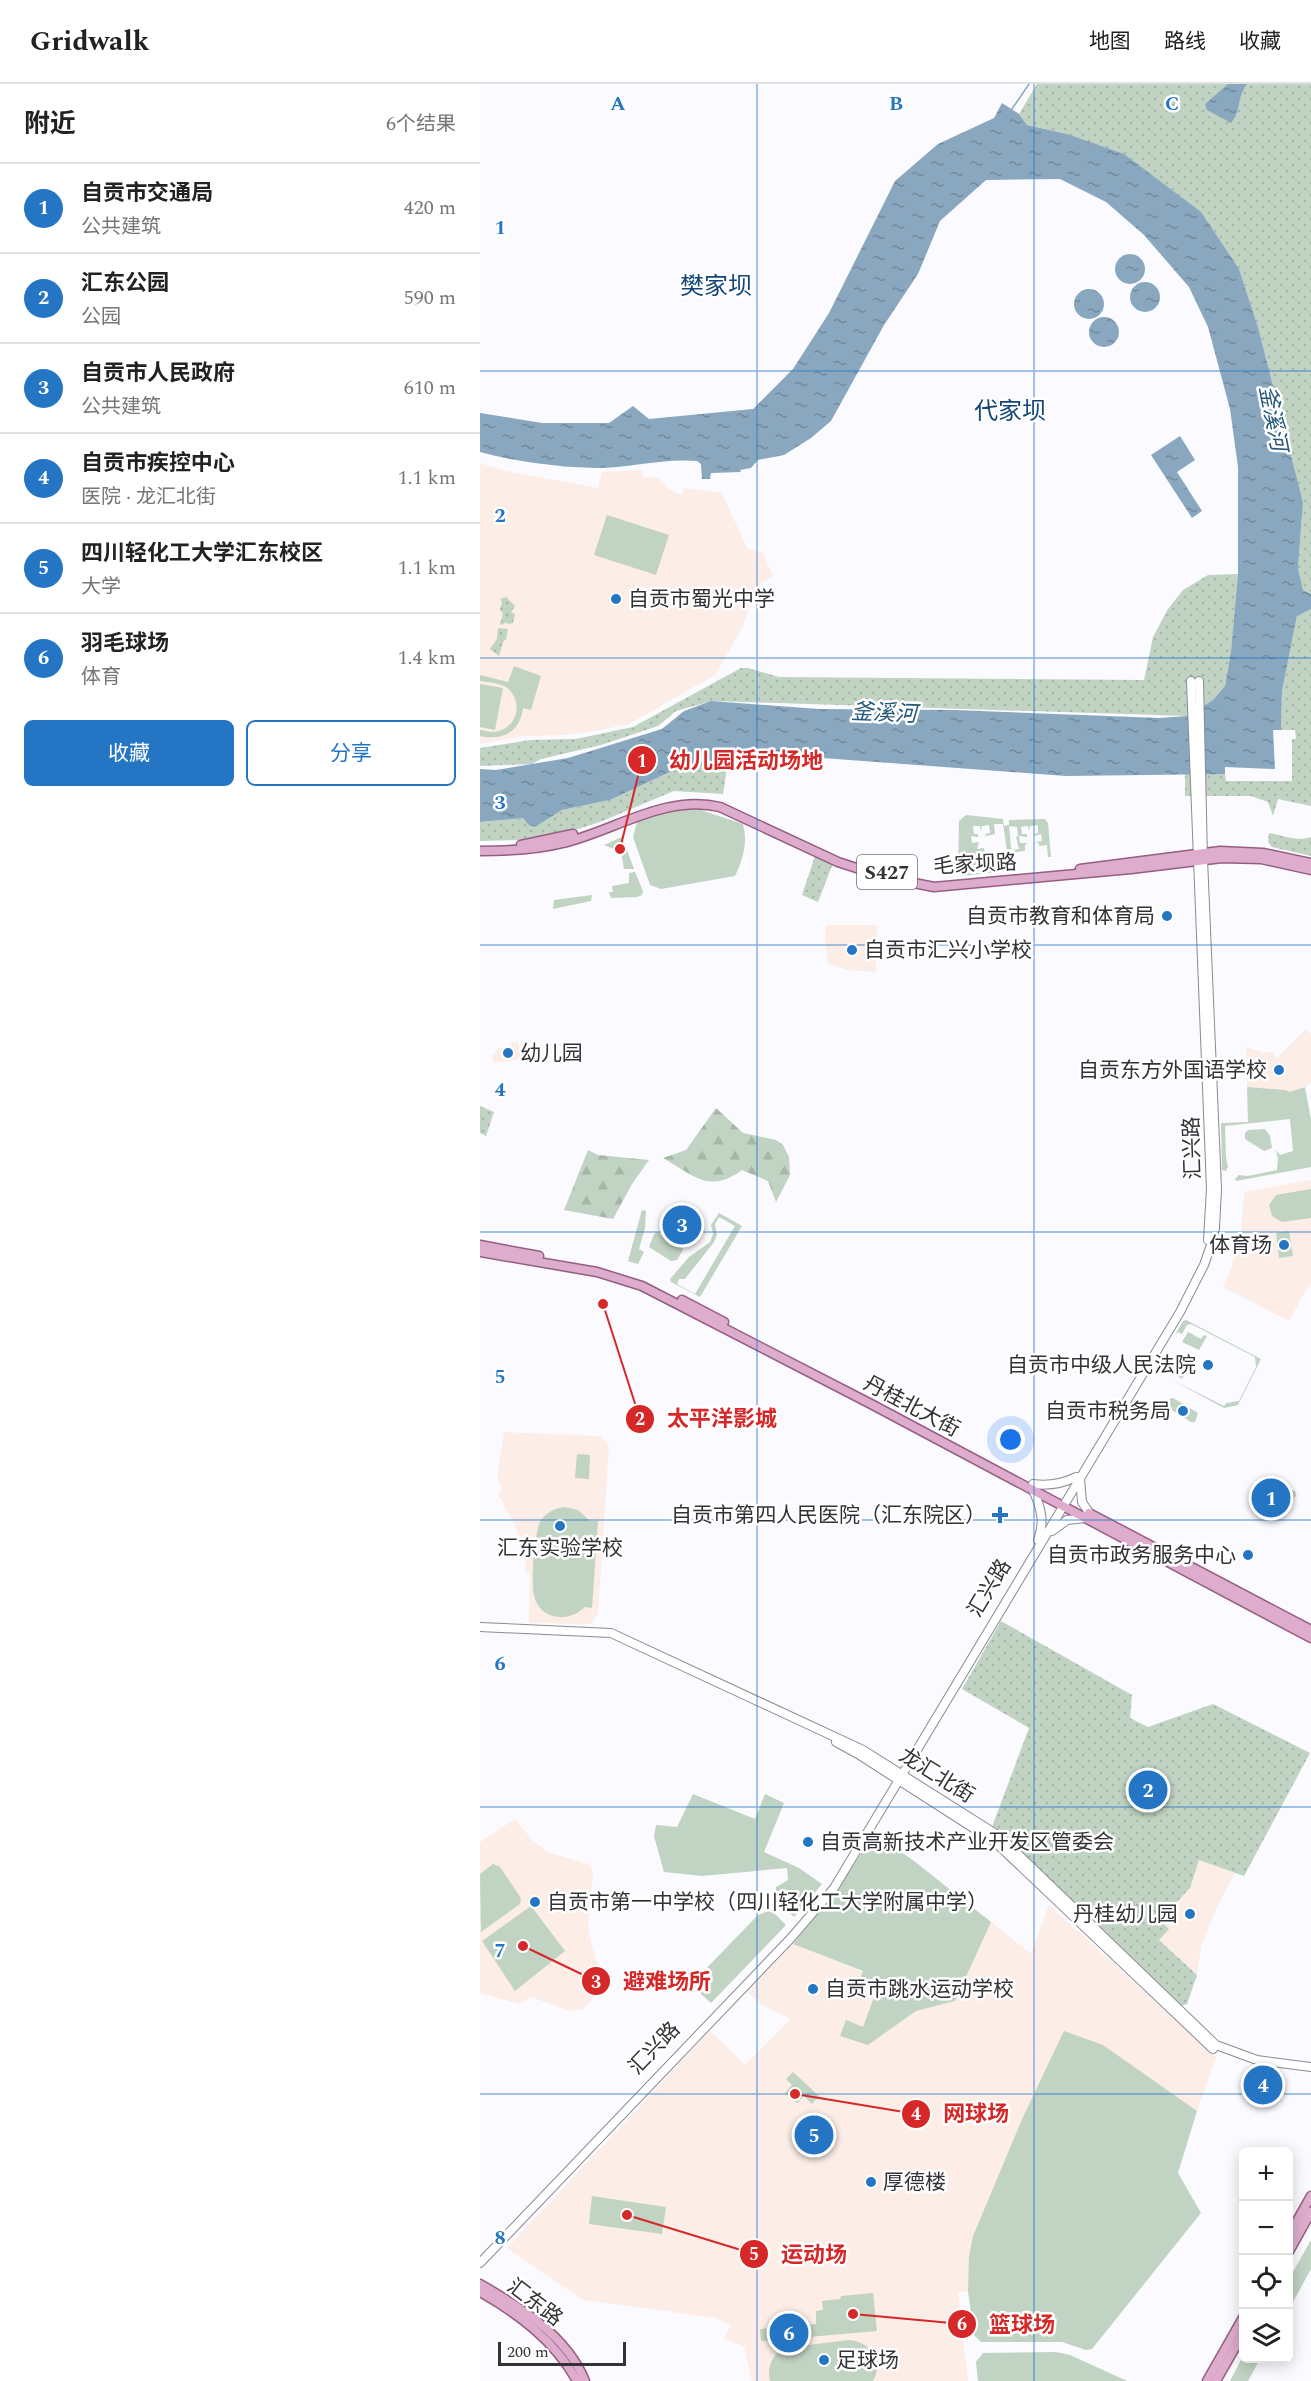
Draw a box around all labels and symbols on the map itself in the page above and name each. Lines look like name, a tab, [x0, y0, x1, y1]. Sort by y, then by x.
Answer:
text: A	[610, 89, 626, 119]
text: B	[889, 89, 903, 119]
text: C	[1165, 89, 1179, 119]
text: 1	[494, 213, 506, 243]
district label: 樊家坝	[680, 269, 752, 305]
water label: 釜溪河	[1250, 383, 1296, 458]
district label: 代家坝	[974, 394, 1046, 430]
text: 2	[494, 501, 506, 531]
place label: 自贡市蜀光中学	[628, 584, 775, 616]
marker: 自贡市蜀光中学	[609, 592, 623, 606]
water label: 釜溪河	[850, 696, 921, 731]
callout: 幼儿园活动场地	[627, 740, 835, 780]
text: 幼儿园活动场地	[669, 745, 823, 778]
text: 1	[637, 748, 647, 775]
text: 3	[494, 788, 506, 818]
street label: 毛家坝路	[932, 847, 1018, 883]
road number: S427	[857, 855, 917, 889]
place label: 自贡市教育和体育局	[966, 901, 1155, 933]
marker: 自贡市教育和体育局	[1160, 909, 1174, 923]
place label: 自贡市汇兴小学校	[864, 935, 1032, 967]
marker: 自贡市汇兴小学校	[845, 943, 859, 957]
place label: 幼儿园	[520, 1038, 583, 1070]
marker: 幼儿园	[501, 1046, 515, 1060]
place label: 自贡东方外国语学校	[1078, 1055, 1267, 1087]
marker: 自贡东方外国语学校	[1272, 1063, 1286, 1077]
text: 4	[494, 1075, 506, 1105]
street label: 汇兴路	[1176, 1116, 1210, 1180]
pin: 3	[662, 1202, 702, 1248]
place label: 体育场	[1209, 1230, 1272, 1262]
marker: 体育场	[1277, 1238, 1291, 1252]
place label: 自贡市中级人民法院	[1007, 1350, 1196, 1382]
marker: 自贡市中级人民法院	[1201, 1358, 1215, 1372]
text: 5	[494, 1362, 506, 1392]
street label: 丹桂北大街	[858, 1368, 965, 1446]
place label: 自贡市税务局	[1045, 1396, 1171, 1428]
callout: 太平洋影城	[625, 1399, 789, 1439]
text: 太平洋影城	[667, 1403, 777, 1436]
marker: 自贡市税务局	[1176, 1404, 1190, 1418]
text: 2	[635, 1406, 645, 1433]
your location	[996, 1425, 1025, 1454]
pin: 1	[1252, 1476, 1290, 1520]
place label: 自贡市第四人民医院（汇东院区）	[671, 1500, 986, 1532]
marker: 自贡市第四人民医院（汇东院区）	[991, 1506, 1009, 1524]
marker: 汇东实验学校	[553, 1519, 567, 1533]
place label: 汇东实验学校	[497, 1533, 623, 1565]
place label: 自贡市政务服务中心	[1047, 1540, 1236, 1572]
marker: 自贡市政务服务中心	[1241, 1548, 1255, 1562]
street label: 汇兴路	[960, 1553, 1020, 1624]
text: 6	[494, 1649, 506, 1679]
street label: 龙汇北街	[892, 1740, 981, 1812]
pin: 2	[1128, 1768, 1168, 1812]
place label: 自贡高新技术产业开发区管委会	[820, 1827, 1114, 1859]
marker: 自贡高新技术产业开发区管委会	[801, 1835, 815, 1849]
place label: 自贡市第一中学校（四川轻化工大学附属中学）	[547, 1887, 988, 1919]
marker: 自贡市第一中学校（四川轻化工大学附属中学）	[528, 1895, 542, 1909]
place label: 丹桂幼儿园	[1073, 1899, 1178, 1931]
marker: 丹桂幼儿园	[1183, 1907, 1197, 1921]
text: 7	[494, 1936, 506, 1966]
callout: 避难场所	[581, 1961, 723, 2001]
text: 避难场所	[623, 1966, 711, 1999]
text: 3	[591, 1969, 601, 1996]
place label: 自贡市跳水运动学校	[825, 1974, 1014, 2006]
marker: 自贡市跳水运动学校	[806, 1982, 820, 1996]
street label: 汇兴路	[621, 2015, 688, 2082]
pin: 4	[1244, 2062, 1282, 2108]
callout: 网球场	[901, 2094, 1021, 2134]
text: 网球场	[943, 2098, 1009, 2131]
text: 4	[911, 2101, 921, 2128]
pin: 5	[794, 2112, 834, 2158]
place label: 厚德楼	[883, 2167, 946, 2199]
marker: 厚德楼	[864, 2175, 878, 2189]
text: 8	[494, 2223, 506, 2253]
callout: 运动场	[739, 2234, 859, 2274]
text: 运动场	[781, 2239, 847, 2272]
text: 5	[749, 2241, 759, 2268]
street label: 汇东路	[500, 2271, 569, 2335]
callout: 篮球场	[947, 2304, 1067, 2344]
text: 篮球场	[989, 2309, 1055, 2342]
pin: 6	[770, 2310, 808, 2356]
text: 6	[957, 2311, 967, 2338]
scale bar	[498, 2339, 626, 2366]
place label: 足球场	[836, 2345, 899, 2377]
marker: 足球场	[817, 2353, 831, 2367]

